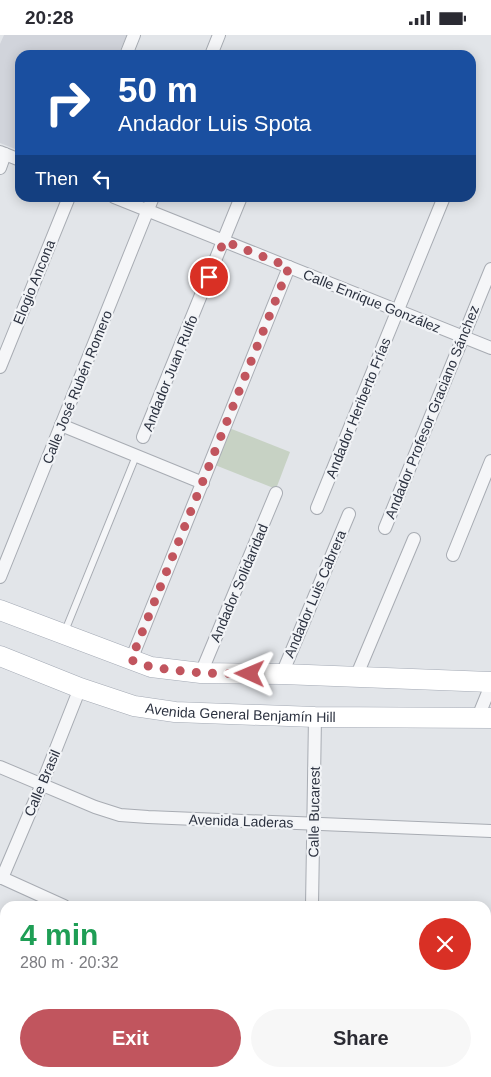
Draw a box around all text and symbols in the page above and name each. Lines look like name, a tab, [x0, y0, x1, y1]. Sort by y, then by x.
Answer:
text: 20:28	[25, 7, 74, 28]
icon: right	[35, 70, 100, 135]
text: 50 m	[118, 70, 198, 109]
text: Andador Luis Spota	[118, 111, 311, 136]
icon: left	[88, 165, 116, 193]
text: Then	[35, 168, 78, 189]
street label: Elogio Ancona	[10, 237, 58, 327]
pin	[188, 256, 230, 298]
icon: arrive	[195, 263, 223, 291]
street label: Calle Enrique González	[301, 266, 443, 336]
street label: Andador Profesor Graciano Sánchez	[382, 303, 482, 521]
street label: Calle José Rubén Romero	[39, 308, 115, 466]
street label: Andador Juan Rulfo	[139, 312, 201, 433]
street label: Andador Heriberto Frías	[322, 335, 394, 481]
street label: Andador Solidaridad	[207, 521, 271, 645]
street label: Andador Luis Cabrera	[281, 528, 349, 660]
position arrow	[223, 647, 275, 699]
street label: Avenida General Benjamín Hill	[144, 700, 336, 725]
street label: Calle Brasil	[21, 747, 63, 819]
street label: Calle Bucarest	[305, 766, 323, 858]
street label: Avenida Laderas	[188, 811, 294, 831]
text: 4 min	[20, 918, 98, 951]
button: close	[419, 918, 471, 970]
text: 280 m · 20:32	[20, 954, 119, 971]
button: Exit	[20, 1009, 241, 1067]
button: Share	[251, 1009, 471, 1067]

